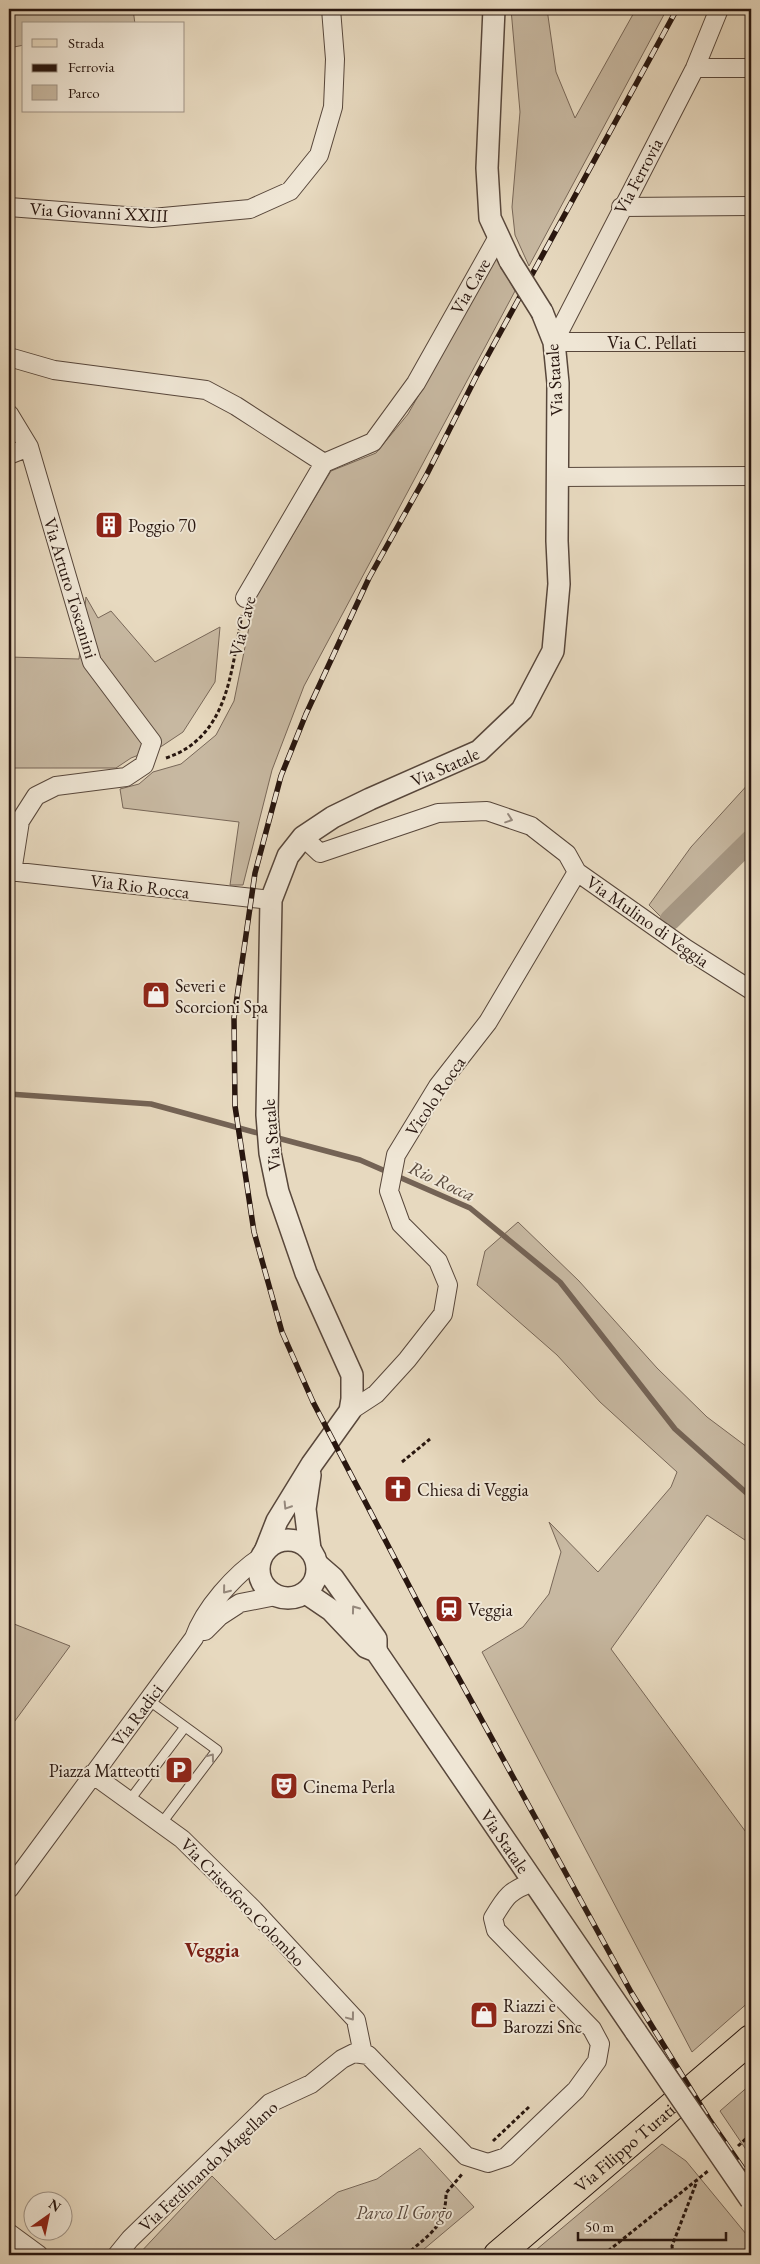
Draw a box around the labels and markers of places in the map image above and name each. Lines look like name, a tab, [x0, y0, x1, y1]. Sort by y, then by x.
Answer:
building icon: Poggio 70	[94, 510, 124, 540]
place label: Poggio 70	[128, 514, 196, 537]
place label: Severi e Scorcioni Spa	[175, 974, 269, 1018]
shop icon: Severi e Scorcioni Spa	[141, 980, 171, 1010]
church icon: Chiesa di Veggia	[383, 1474, 413, 1504]
place label: Chiesa di Veggia	[417, 1478, 530, 1501]
station icon: Veggia	[434, 1594, 464, 1624]
place label: Veggia	[468, 1598, 513, 1621]
parking icon: Piazza Matteotti	[164, 1755, 194, 1785]
place label: Piazza Matteotti	[49, 1759, 161, 1782]
theatre icon: Cinema Perla	[269, 1771, 299, 1801]
place label: Cinema Perla	[303, 1775, 396, 1798]
place label: Riazzi e Barozzi Snc	[503, 1994, 582, 2038]
shop icon: Riazzi e Barozzi Snc	[469, 2000, 499, 2030]

